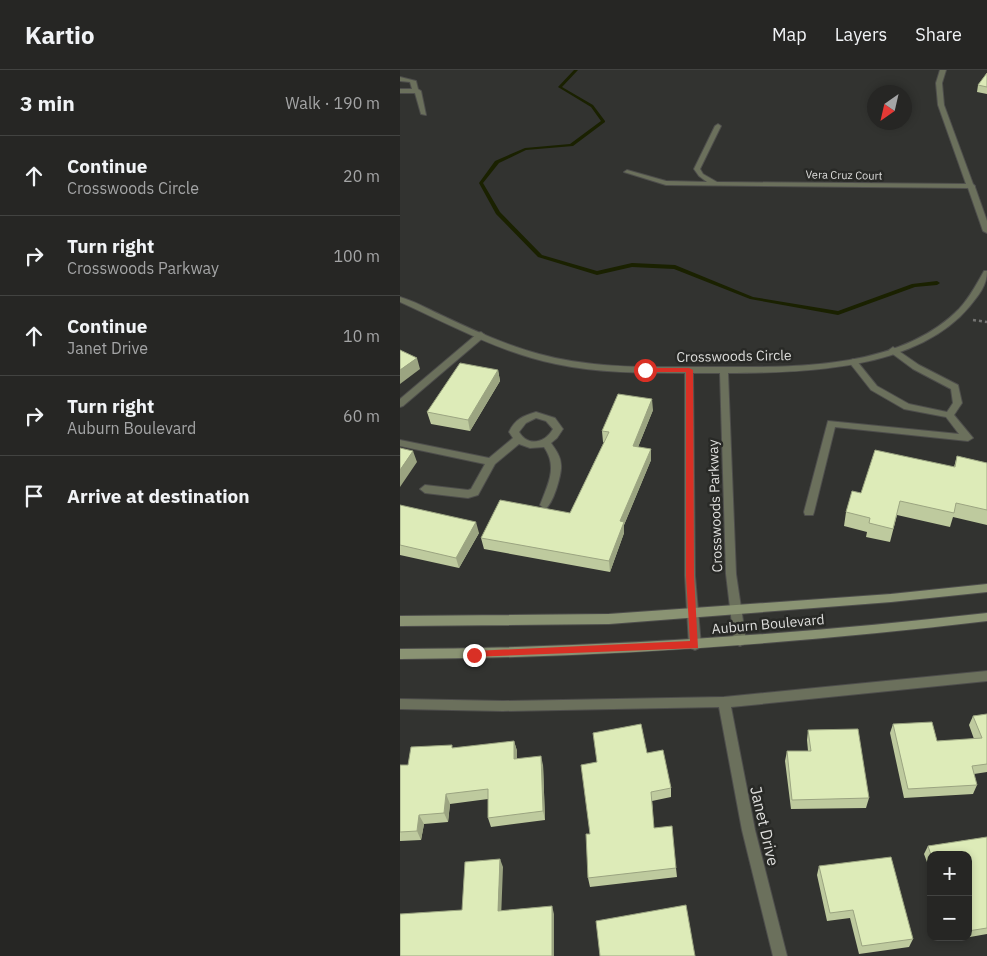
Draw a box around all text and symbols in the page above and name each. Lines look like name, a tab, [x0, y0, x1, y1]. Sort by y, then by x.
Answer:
text: Kartio	[25, 19, 95, 51]
text: Map	[772, 23, 807, 46]
text: Layers	[835, 23, 887, 46]
text: Share	[915, 23, 962, 46]
north arrow	[867, 85, 912, 130]
text: 3 min	[20, 89, 75, 117]
text: Walk · 190 m	[285, 93, 380, 113]
text: Continue	[67, 154, 147, 178]
icon: ahead	[20, 162, 48, 190]
text: 20 m	[343, 166, 380, 186]
street label: Vera Cruz Court	[805, 167, 883, 183]
text: Crosswoods Circle	[67, 178, 199, 198]
text: Turn right	[67, 234, 154, 258]
icon: right	[20, 242, 48, 270]
text: 100 m	[333, 246, 380, 266]
text: Crosswoods Parkway	[67, 258, 219, 278]
text: Continue	[67, 314, 147, 338]
icon: ahead	[20, 322, 48, 350]
text: 10 m	[343, 326, 380, 346]
text: Janet Drive	[67, 338, 148, 358]
street label: Crosswoods Circle	[676, 346, 792, 366]
route start	[634, 359, 657, 382]
text: Turn right	[67, 394, 154, 418]
icon: right	[20, 402, 48, 430]
text: 60 m	[343, 406, 380, 426]
text: Auburn Boulevard	[67, 418, 196, 438]
street label: Crosswoods Parkway	[704, 439, 726, 573]
icon: arrive	[20, 482, 48, 510]
text: Arrive at destination	[67, 484, 250, 508]
street label: Auburn Boulevard	[711, 610, 825, 638]
route end	[463, 644, 486, 667]
street label: Janet Drive	[746, 784, 784, 868]
map controls	[927, 851, 972, 941]
button: +	[927, 851, 972, 896]
button: −	[927, 896, 972, 941]

